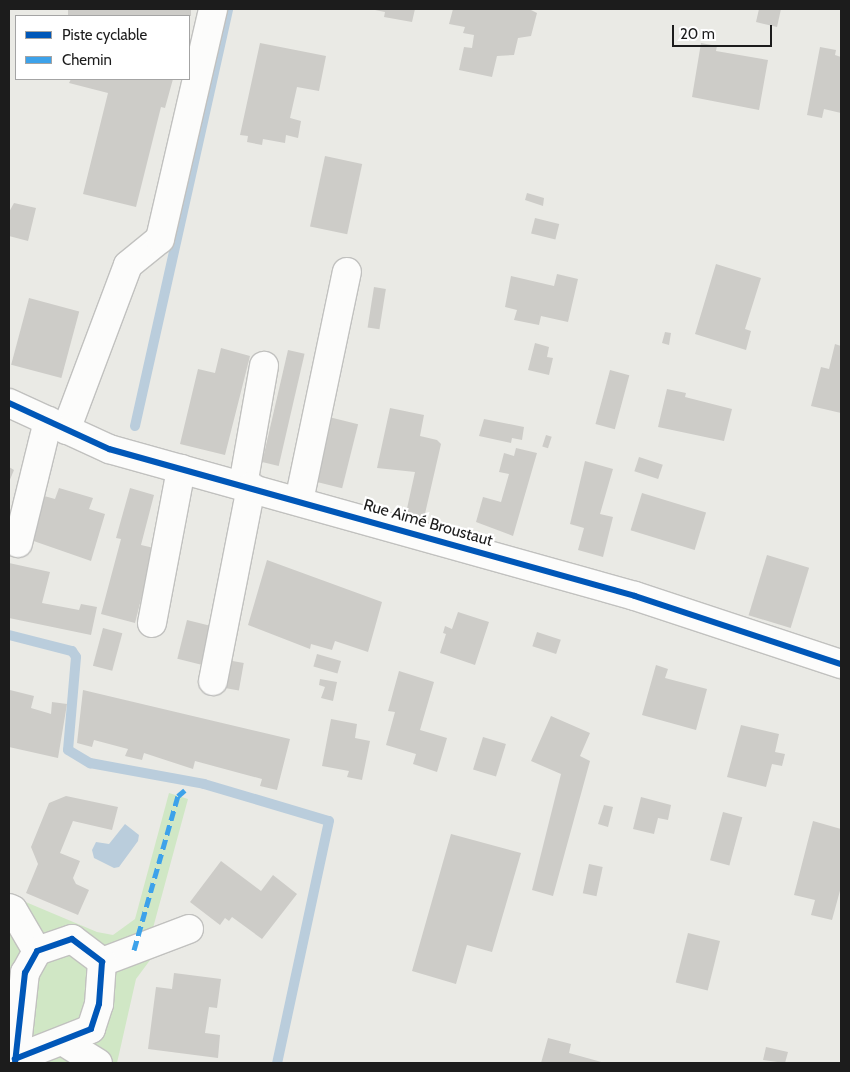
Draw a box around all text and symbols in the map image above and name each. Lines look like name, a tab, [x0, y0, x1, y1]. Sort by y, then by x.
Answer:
legend	[15, 15, 190, 80]
scale bar	[675, 15, 775, 47]
text: 20 m	[680, 25, 715, 43]
text: Piste cyclable	[62, 26, 147, 44]
text: Chemin	[62, 51, 112, 69]
street label: Rue Aimé Broustaut	[361, 495, 495, 551]

